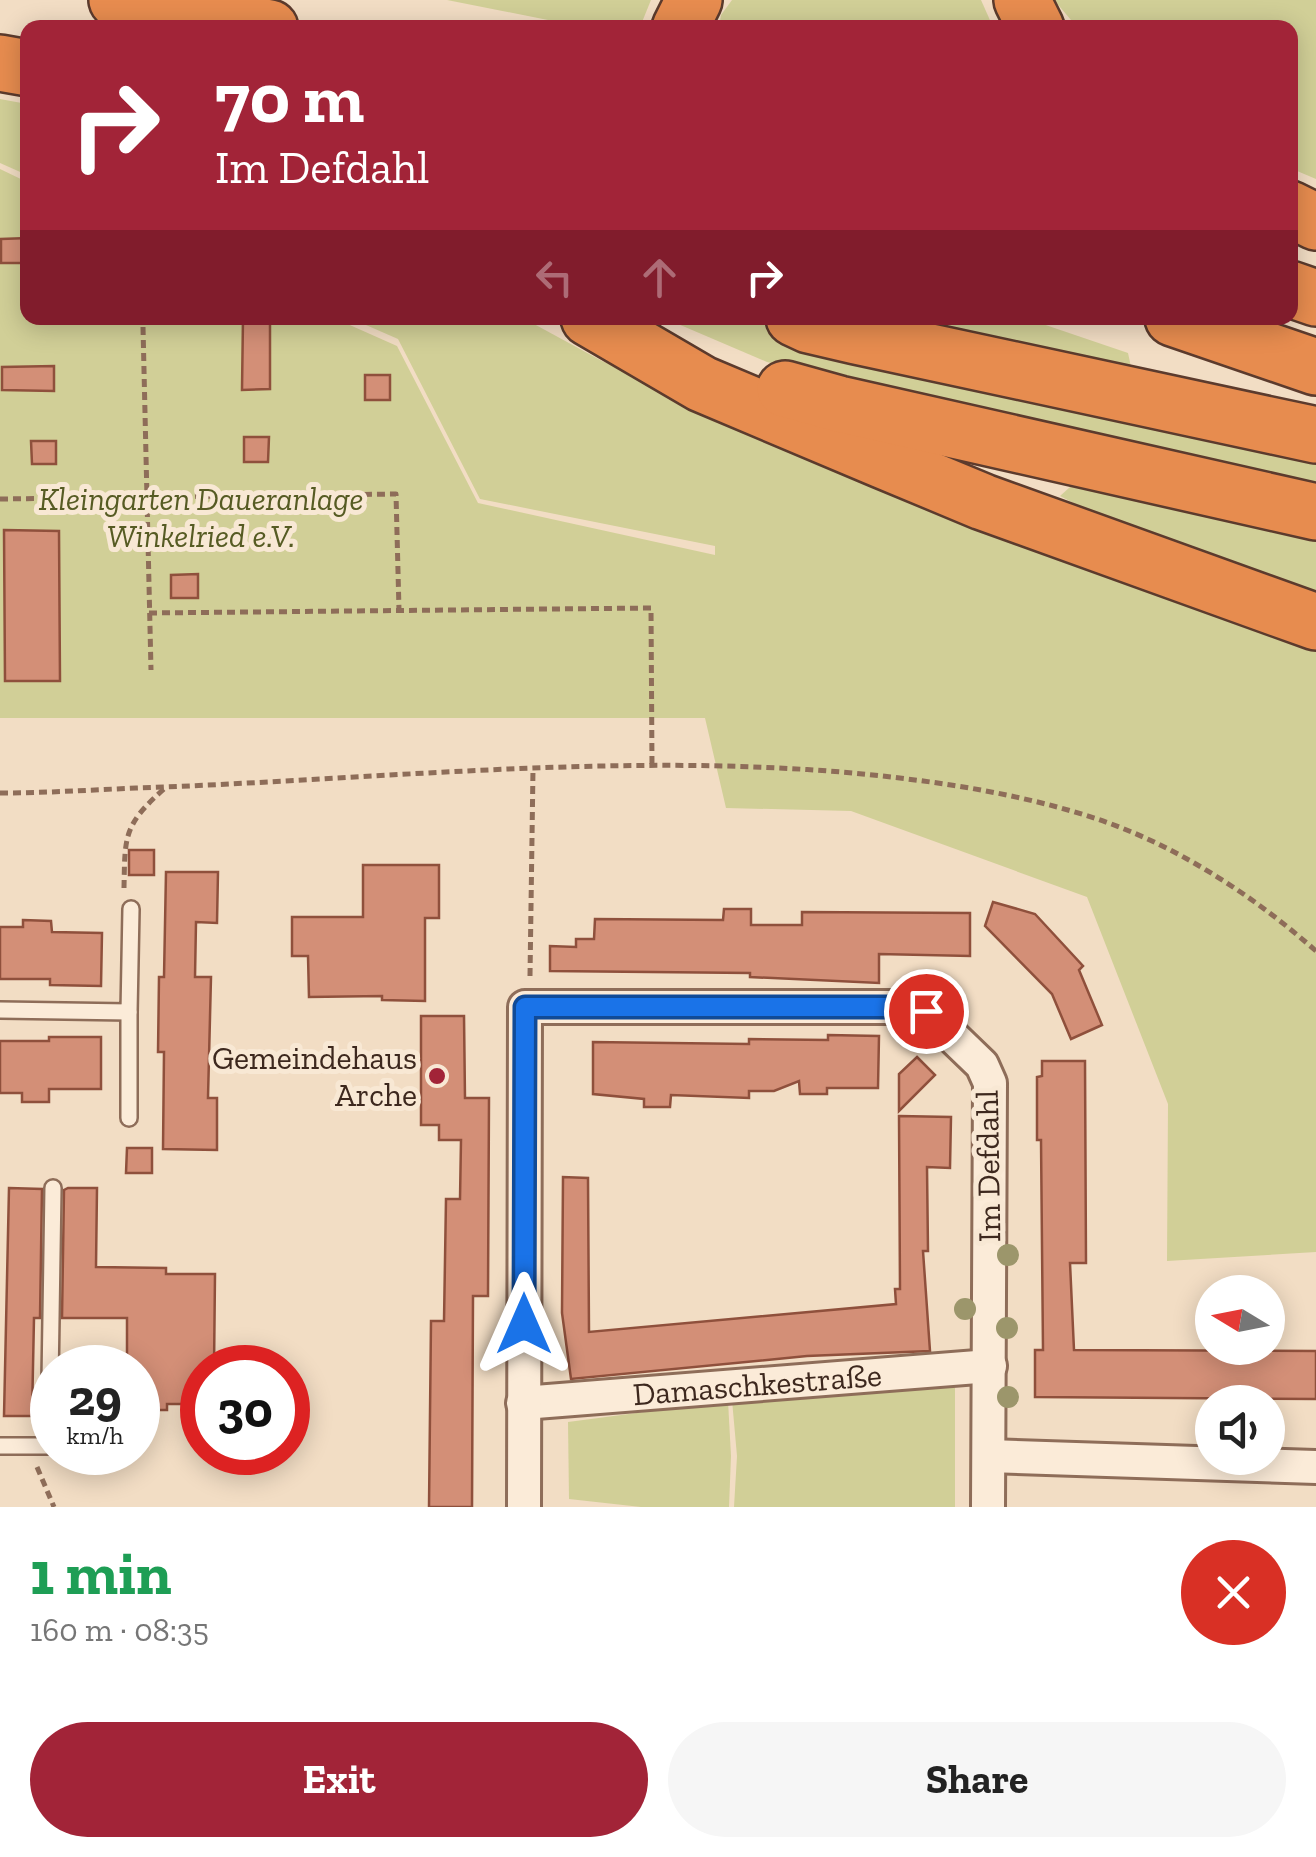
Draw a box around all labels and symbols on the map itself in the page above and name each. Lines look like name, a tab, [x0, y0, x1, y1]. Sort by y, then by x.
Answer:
park label: Kleingarten Daueranlage Winkelried e.V.	[38, 480, 364, 555]
pin	[884, 969, 969, 1054]
place label: Gemeindehaus Arche	[212, 1039, 417, 1114]
marker: Gemeindehaus Arche	[426, 1065, 448, 1087]
street label: Im Defdahl	[968, 1090, 1008, 1242]
position arrow	[472, 1272, 576, 1376]
north arrow	[1195, 1275, 1285, 1365]
speed limit sign: 30	[180, 1345, 310, 1475]
street label: Damaschkestraße	[631, 1356, 883, 1413]

